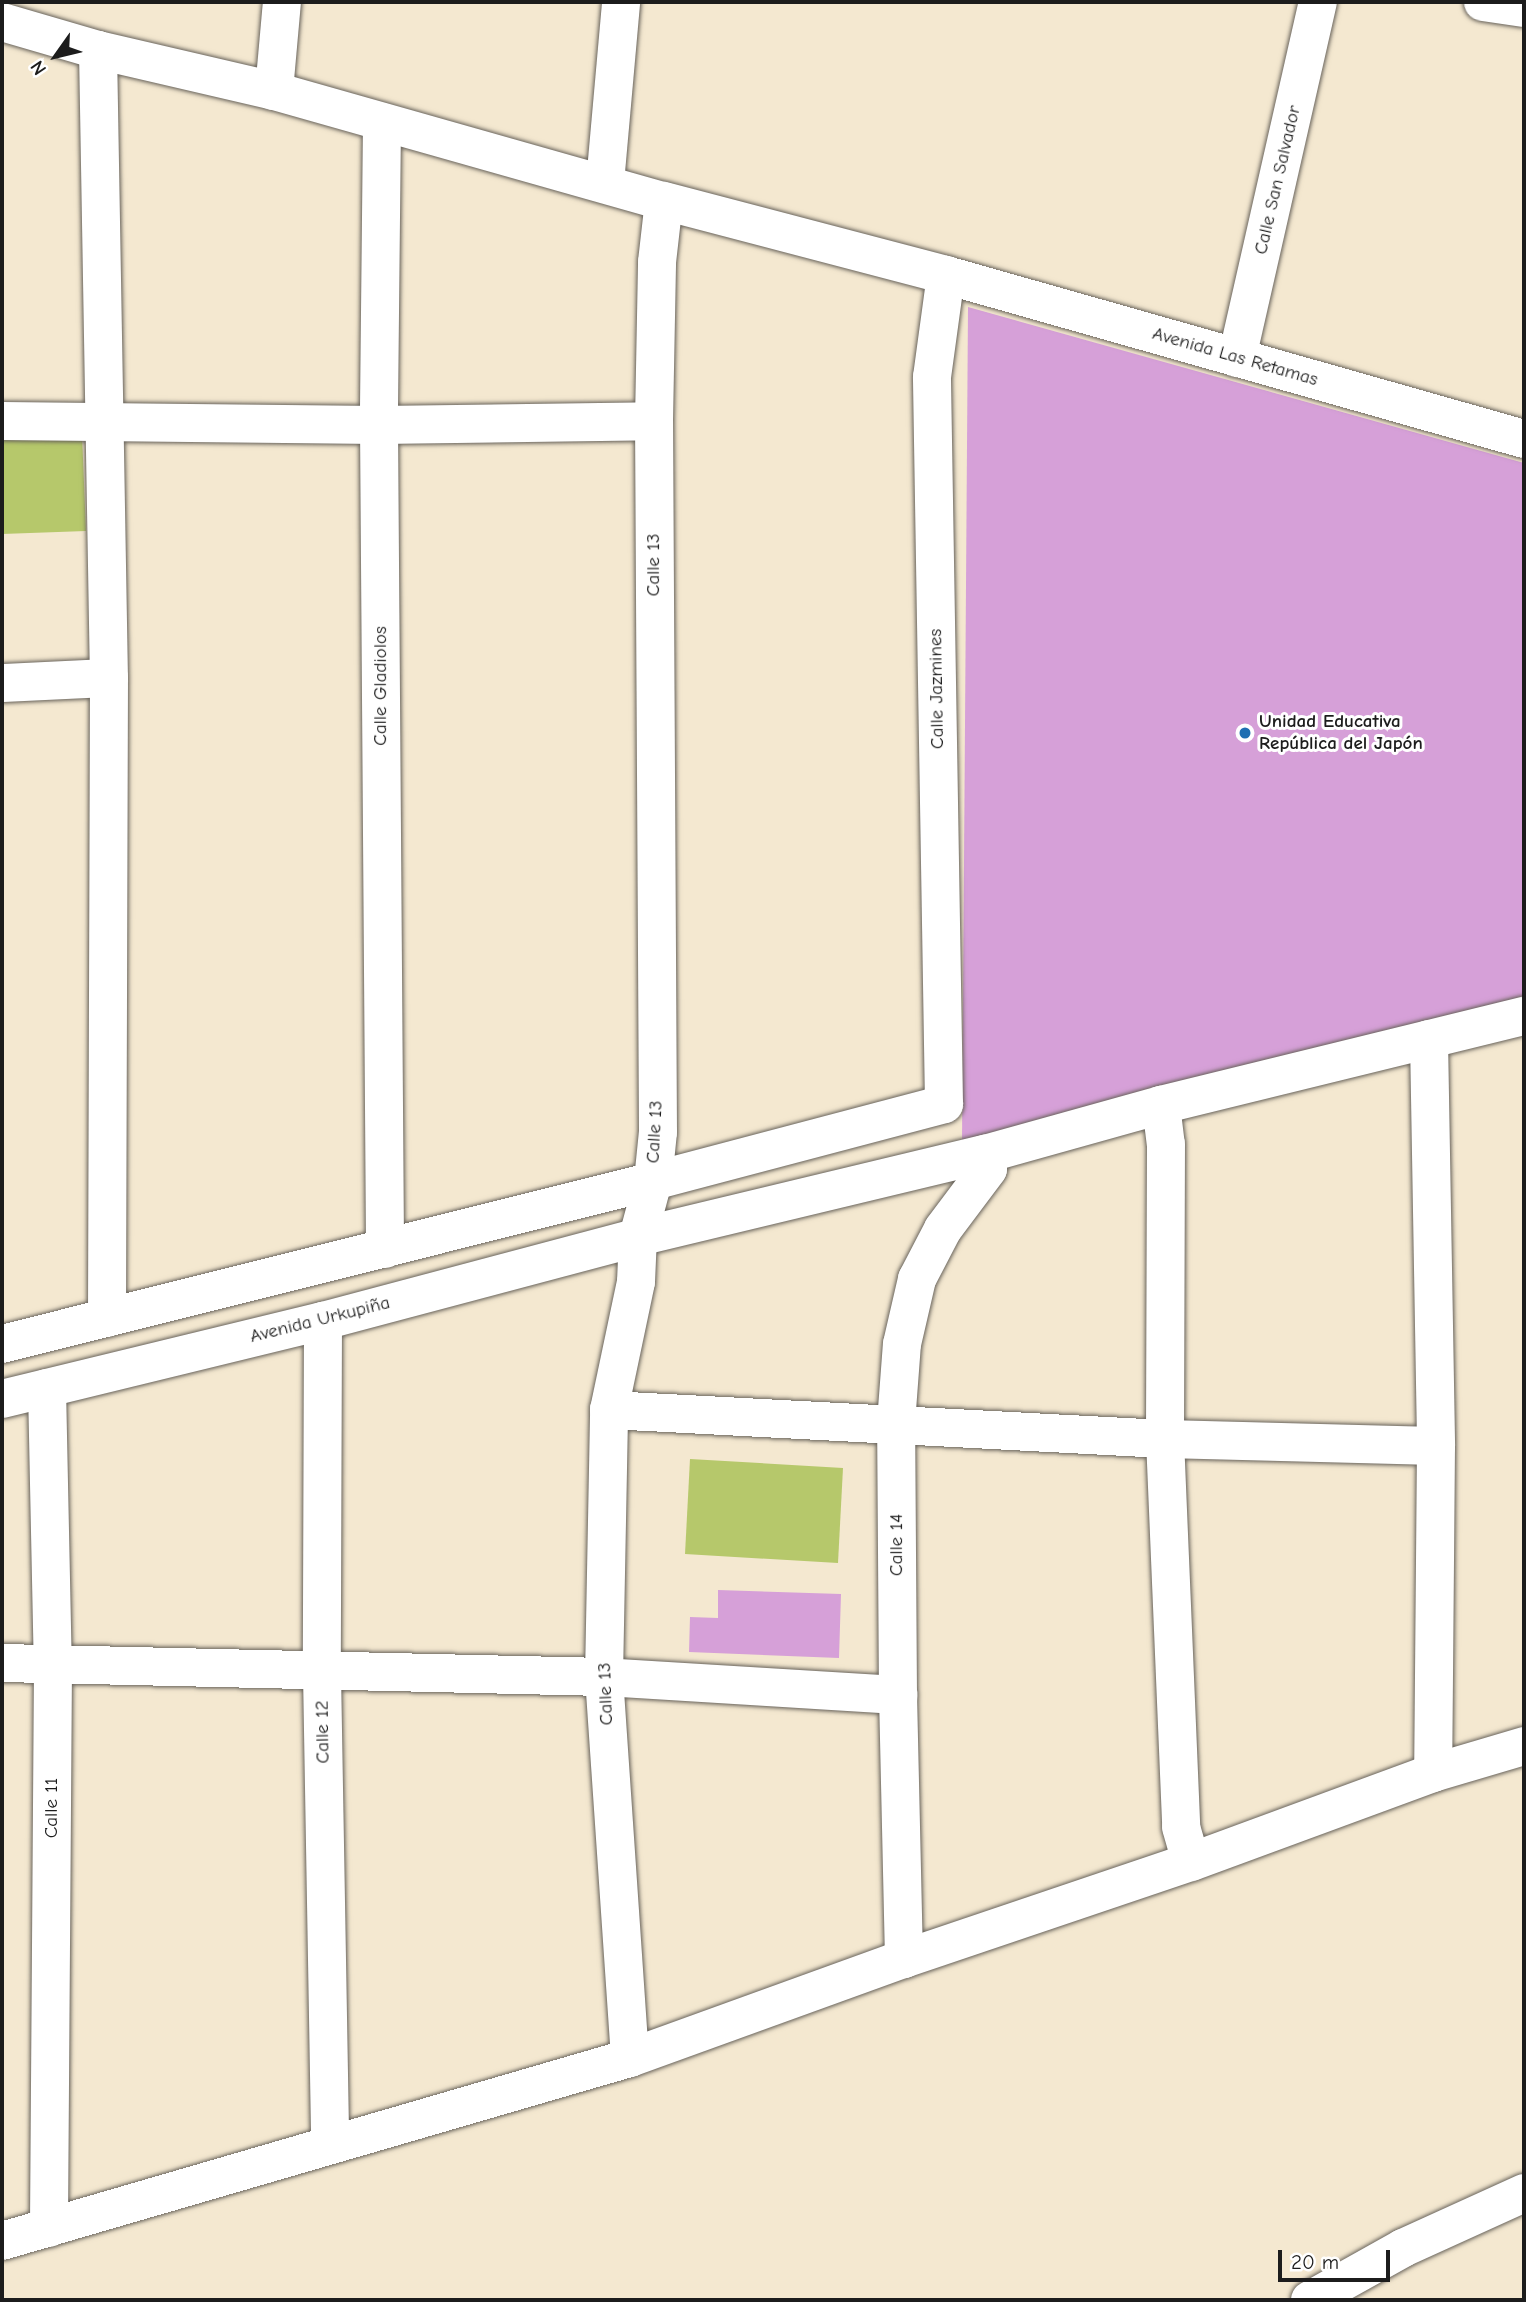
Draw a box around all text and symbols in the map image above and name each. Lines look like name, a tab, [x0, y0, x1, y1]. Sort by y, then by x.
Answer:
north arrow	[21, 21, 91, 91]
text: N	[26, 56, 51, 79]
street label: Calle San Salvador	[1250, 103, 1306, 257]
street label: Avenida Las Retamas	[1150, 322, 1320, 392]
street label: Calle 13	[643, 534, 665, 596]
street label: Calle Gladiolos	[370, 626, 392, 746]
street label: Calle Jazmines	[925, 629, 949, 749]
place label: Unidad Educativa República del Japón	[1259, 711, 1423, 755]
marker: Unidad Educativa República del Japón	[1237, 725, 1253, 741]
street label: Calle 13	[642, 1100, 668, 1164]
street label: Avenida Urkupiña	[248, 1292, 392, 1348]
street label: Calle 14	[886, 1514, 908, 1576]
street label: Calle 13	[594, 1662, 618, 1726]
street label: Calle 12	[311, 1700, 335, 1764]
street label: Calle 11	[41, 1778, 63, 1838]
scale bar	[1281, 2236, 1393, 2280]
text: 20 m	[1291, 2250, 1339, 2274]

